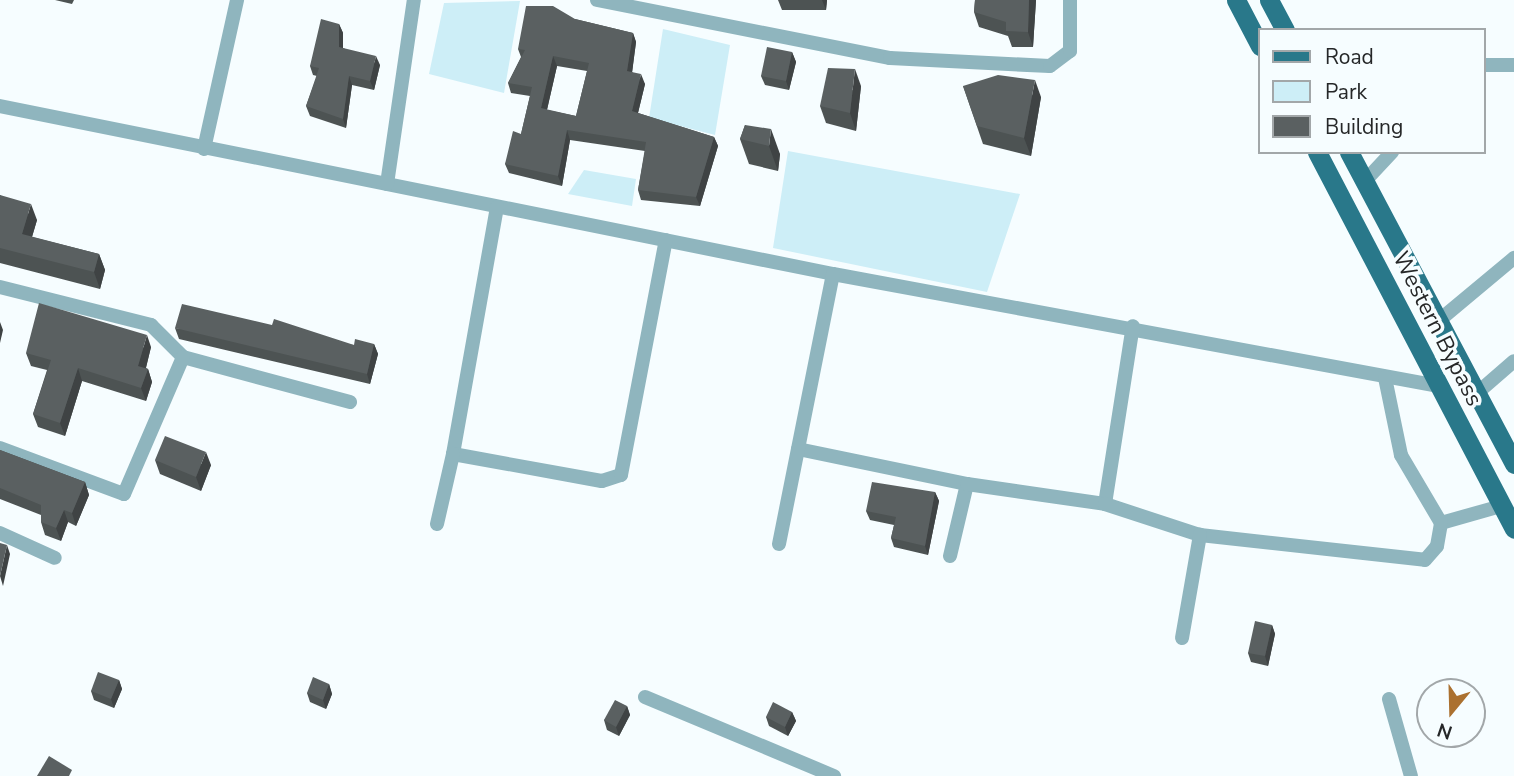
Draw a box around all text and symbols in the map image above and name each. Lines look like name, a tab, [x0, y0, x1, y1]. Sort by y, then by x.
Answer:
legend	[1258, 28, 1486, 154]
text: Road	[1325, 43, 1374, 71]
text: Park	[1325, 78, 1367, 106]
text: Building	[1325, 113, 1403, 141]
street label: Western Bypass	[1386, 247, 1488, 411]
north arrow	[1416, 678, 1486, 748]
text: N	[1434, 716, 1456, 746]

